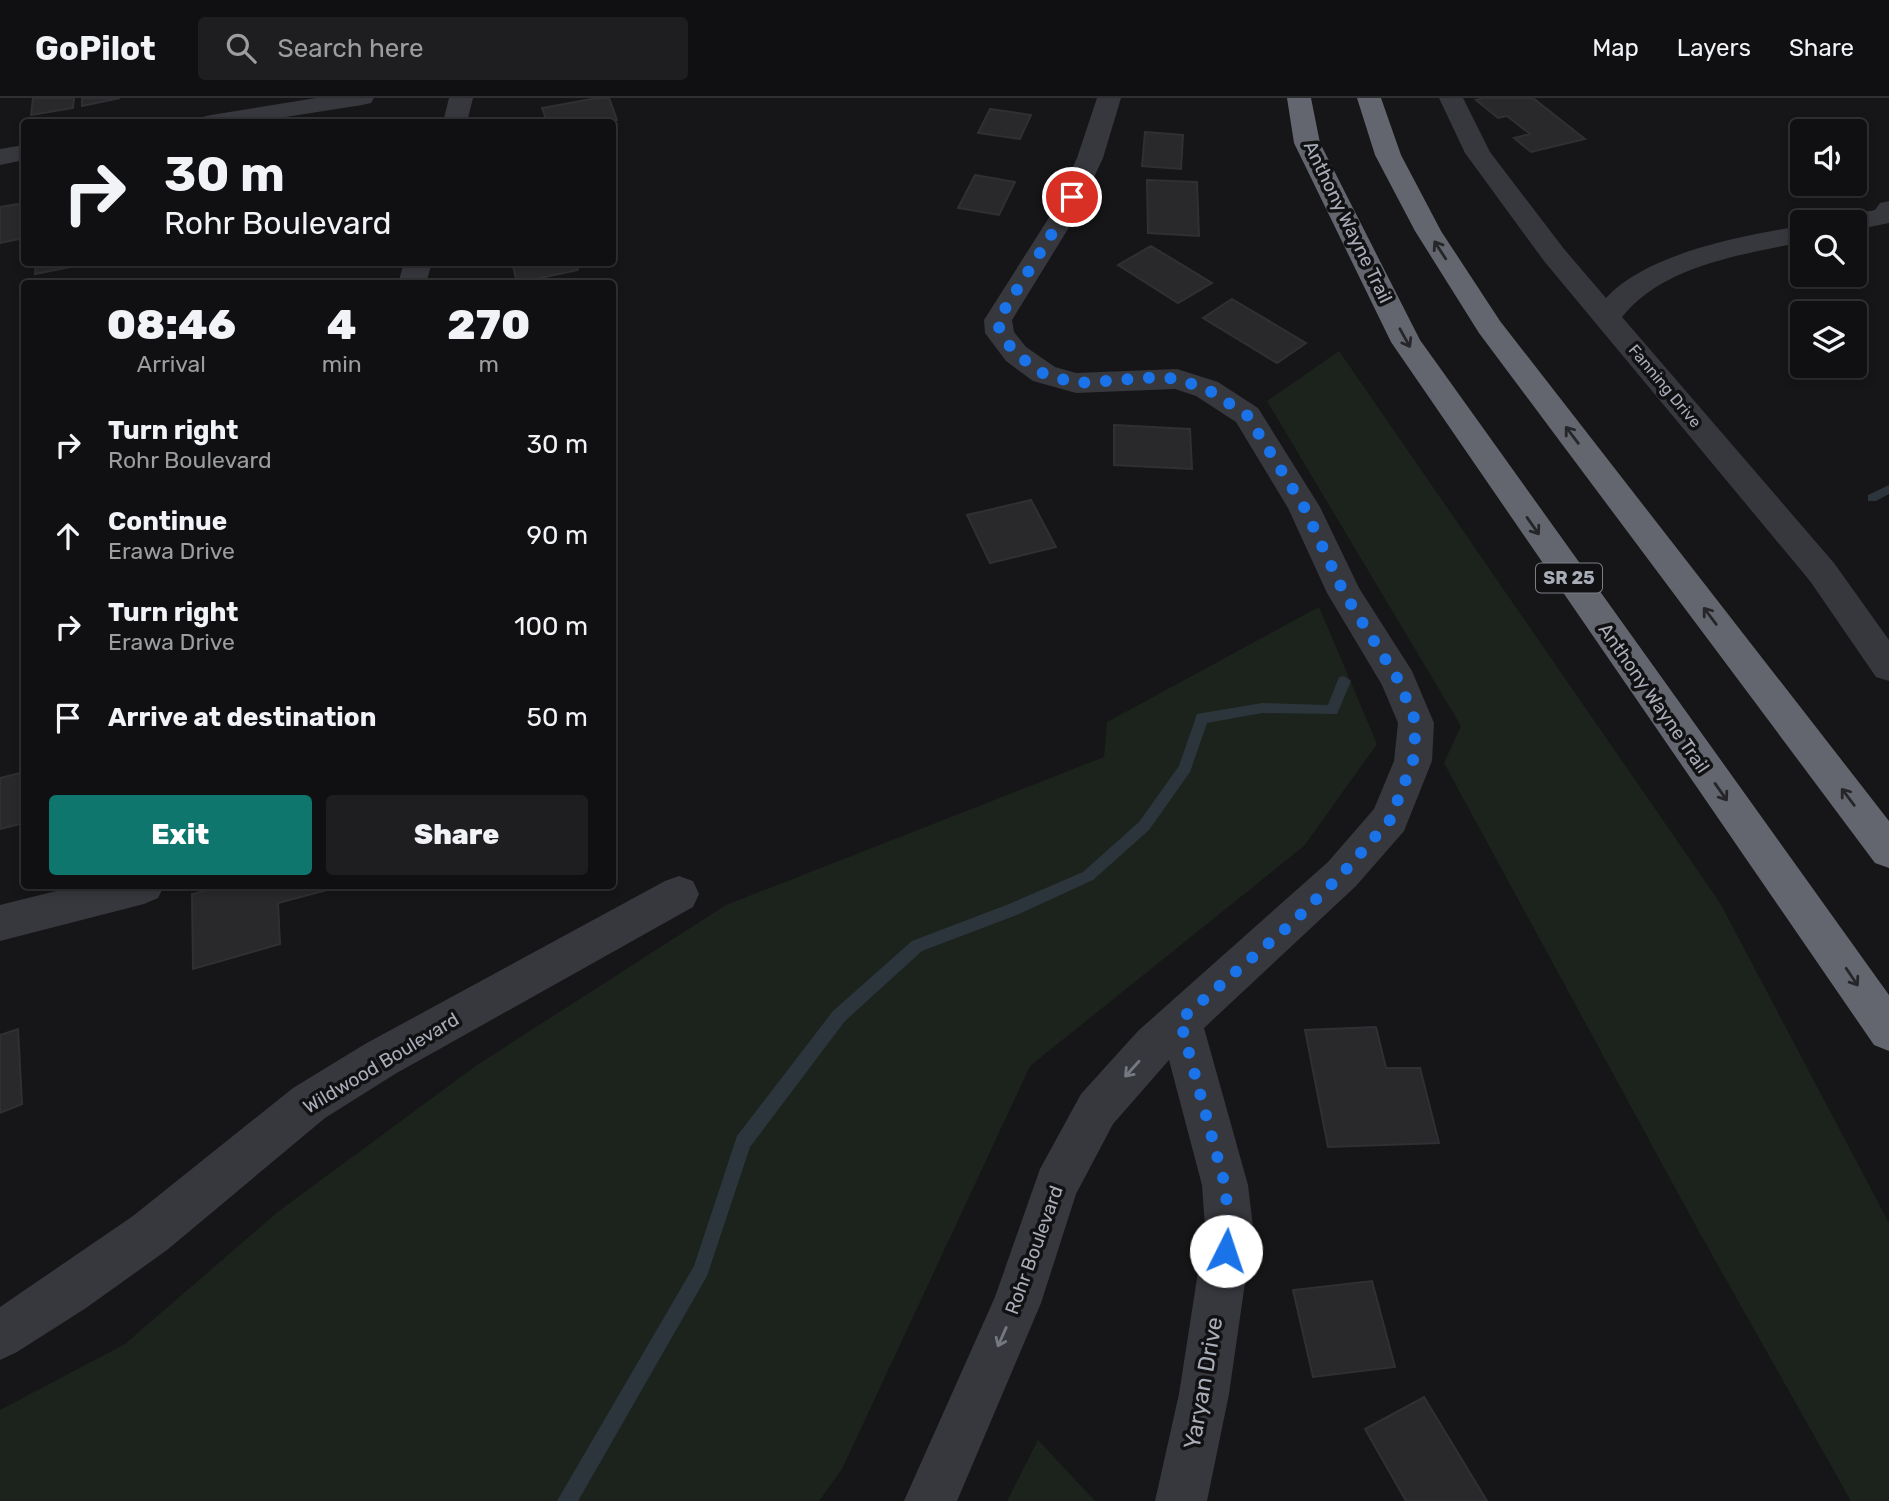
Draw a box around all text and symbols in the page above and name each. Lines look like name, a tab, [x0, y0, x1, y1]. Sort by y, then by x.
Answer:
search box	[198, 17, 688, 80]
text: GoPilot	[35, 29, 156, 68]
icon: search	[222, 29, 260, 67]
text: Search here	[278, 33, 423, 64]
text: Map	[1592, 34, 1639, 62]
text: Layers	[1677, 34, 1751, 62]
text: Share	[1789, 34, 1854, 62]
map controls	[1790, 119, 1867, 378]
button: sound	[1790, 119, 1867, 196]
street label: Anthony Wayne Trail	[1299, 137, 1397, 307]
text: 30 m	[164, 145, 285, 203]
icon: right	[49, 147, 140, 238]
pin	[1042, 167, 1102, 227]
icon: arrive	[1053, 178, 1091, 216]
text: Rohr Boulevard	[164, 204, 392, 242]
button: search	[1790, 210, 1867, 287]
one-way arrow	[1432, 241, 1447, 260]
text: 08:46	[107, 300, 236, 350]
text: 4	[327, 300, 357, 350]
text: 270	[447, 300, 530, 350]
button: layers	[1790, 301, 1867, 378]
one-way arrow	[1398, 328, 1412, 348]
street label: Fanning Drive	[1625, 341, 1705, 431]
text: Arrival	[137, 350, 206, 378]
text: min	[322, 350, 362, 378]
text: m	[479, 350, 499, 378]
text: Turn right	[108, 415, 238, 446]
icon: right	[49, 426, 87, 464]
one-way arrow	[1565, 426, 1580, 445]
text: 30 m	[526, 429, 588, 460]
text: Rohr Boulevard	[108, 446, 272, 474]
text: Continue	[108, 506, 227, 537]
one-way arrow	[1526, 516, 1540, 535]
icon: ahead	[49, 517, 87, 555]
text: 90 m	[527, 520, 588, 551]
text: Erawa Drive	[108, 537, 235, 565]
road number: SR 25	[1536, 564, 1602, 592]
text: Turn right	[108, 597, 238, 628]
one-way arrow	[1703, 607, 1718, 626]
icon: right	[49, 608, 87, 646]
text: 100 m	[514, 611, 588, 642]
street label: Anthony Wayne Trail	[1594, 619, 1714, 777]
text: Erawa Drive	[108, 628, 235, 656]
icon: arrive	[49, 699, 87, 737]
text: Arrive at destination	[108, 702, 376, 733]
text: 50 m	[527, 702, 588, 733]
one-way arrow	[1714, 782, 1728, 801]
one-way arrow	[1840, 788, 1855, 807]
button: Exit	[49, 795, 312, 875]
button: Share	[326, 795, 588, 875]
one-way arrow	[1846, 967, 1860, 987]
street label: Wildwood Boulevard	[299, 1007, 463, 1119]
one-way arrow	[1124, 1060, 1140, 1078]
street label: Rohr Boulevard	[1000, 1183, 1068, 1317]
position arrow	[1189, 1214, 1263, 1288]
street label: Yaryan Drive	[1178, 1315, 1228, 1451]
one-way arrow	[995, 1326, 1008, 1347]

